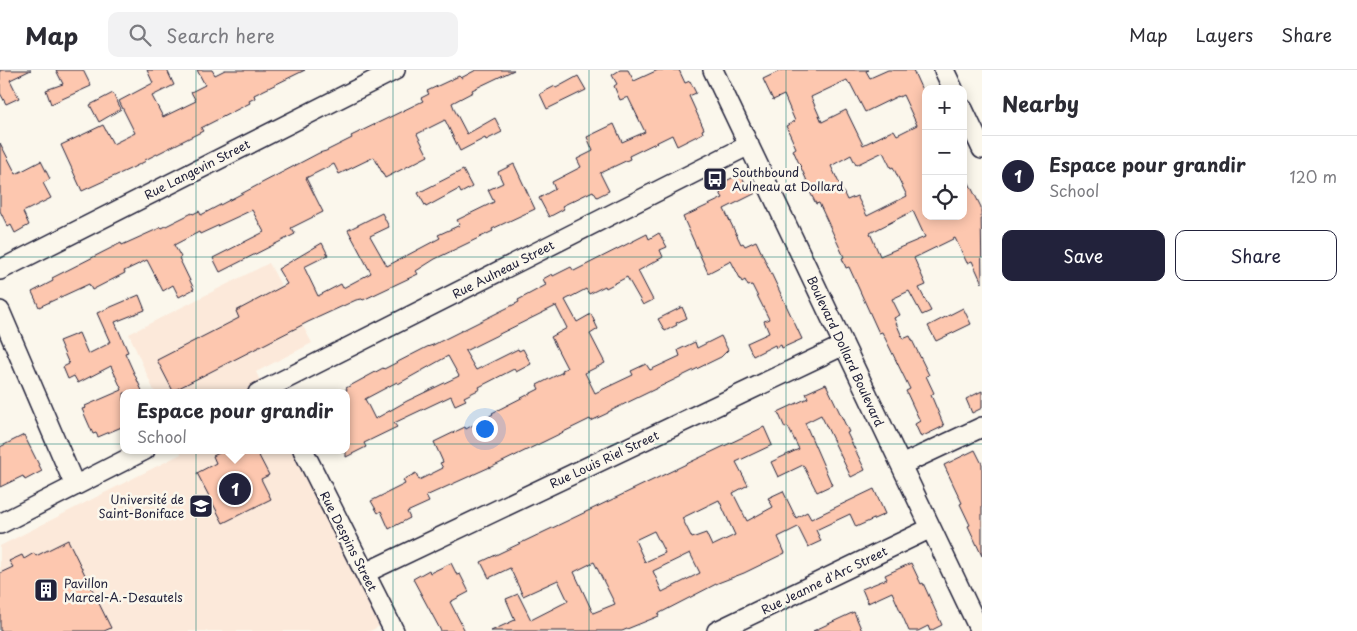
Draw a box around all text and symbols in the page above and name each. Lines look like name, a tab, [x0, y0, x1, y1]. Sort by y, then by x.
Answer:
search box	[108, 12, 458, 57]
text: Map	[25, 17, 78, 53]
icon: search	[126, 21, 154, 49]
text: Search here	[166, 21, 275, 49]
text: Map	[1129, 21, 1168, 48]
text: Layers	[1196, 21, 1253, 48]
text: Share	[1281, 21, 1332, 48]
map controls	[922, 85, 967, 220]
button: +	[922, 85, 967, 130]
text: Nearby	[1002, 87, 1079, 119]
button: −	[922, 130, 967, 175]
street label: Rue Langevin Street	[141, 134, 253, 203]
text: Espace pour grandir	[1049, 150, 1246, 178]
place label: Southbound Aulneau at Dollard	[732, 163, 844, 195]
text: 1	[1014, 164, 1022, 188]
text: 120 m	[1290, 164, 1337, 188]
bus stop icon: Southbound Aulneau at Dollard	[702, 166, 728, 192]
button: locate	[922, 175, 967, 220]
text: School	[1049, 178, 1099, 202]
button: Save	[1002, 230, 1165, 281]
button: Share	[1175, 230, 1337, 281]
street label: Rue Aulneau Street	[449, 235, 557, 303]
street label: Boulevard Dollard Boulevard	[803, 273, 889, 430]
popup	[120, 389, 350, 454]
text: Espace pour grandir	[137, 396, 333, 424]
your location	[472, 416, 498, 442]
text: School	[137, 424, 187, 448]
street label: Rue Louis Riel Street	[546, 426, 662, 492]
pin: 1	[219, 470, 251, 508]
street label: Rue Despins Street	[316, 488, 382, 594]
place label: Université de Saint-Boniface	[98, 490, 184, 522]
school or university icon: Université de Saint-Boniface	[188, 493, 214, 519]
street label: Rue Jeanne d'Arc Street	[758, 542, 890, 618]
place label: Pavillon Marcel-A.-Desautels	[64, 574, 183, 606]
building icon: Pavillon Marcel-A.-Desautels	[33, 577, 59, 603]

